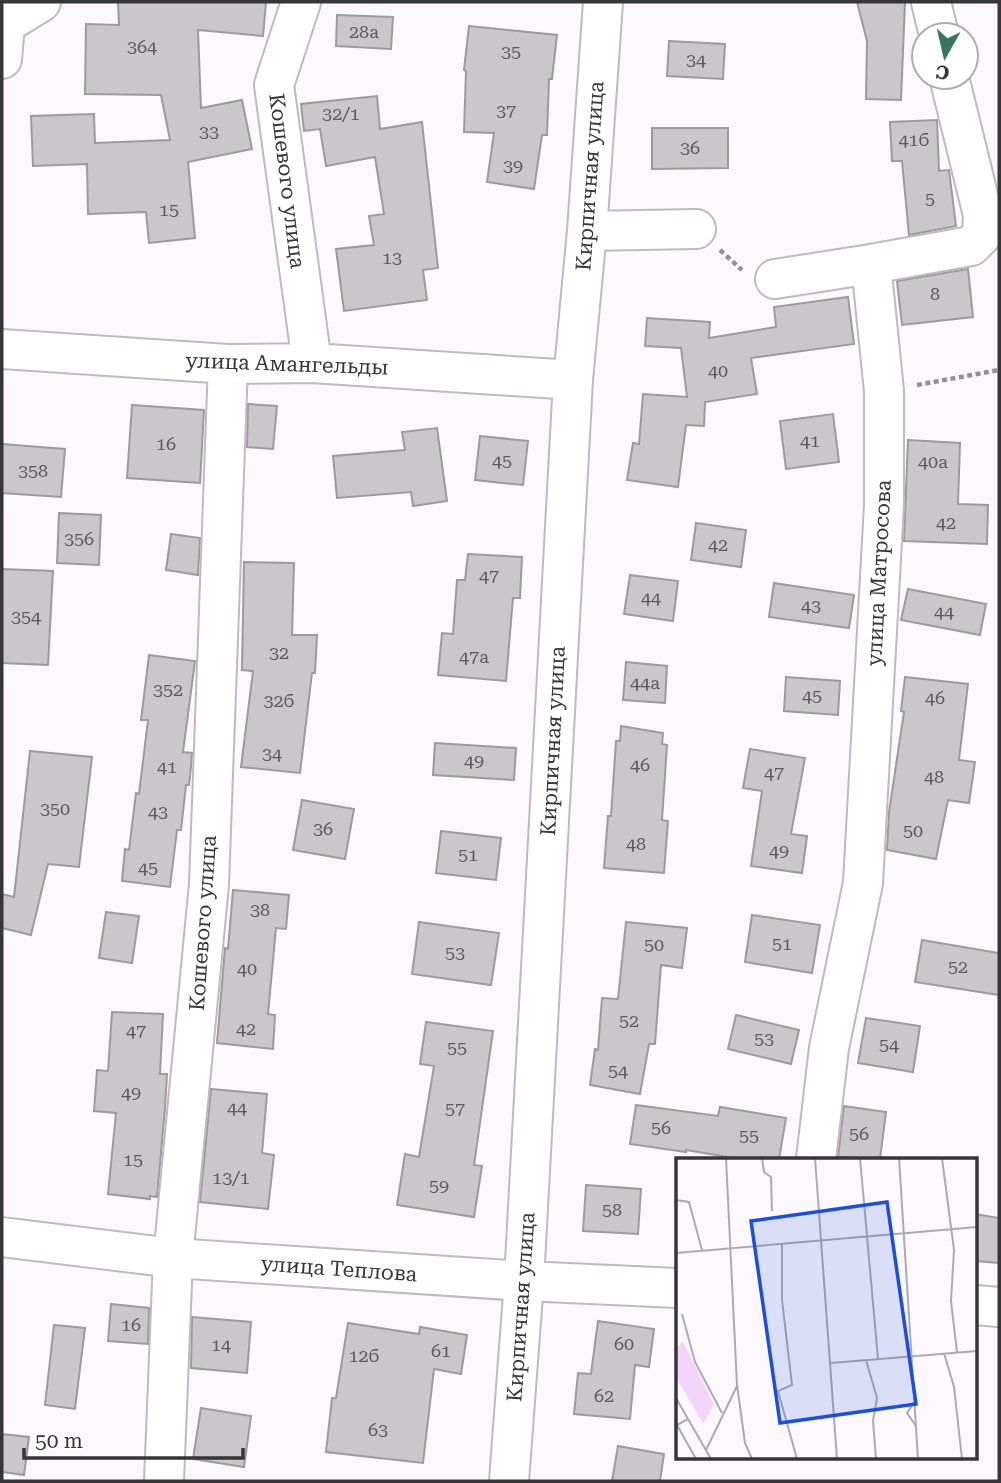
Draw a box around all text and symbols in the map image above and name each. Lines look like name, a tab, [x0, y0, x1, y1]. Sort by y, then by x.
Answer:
house number: 28а	[349, 21, 379, 42]
north arrow	[910, 21, 980, 91]
house number: 364	[127, 36, 157, 57]
house number: 35	[501, 41, 521, 62]
house number: 34	[686, 49, 706, 70]
text: С	[935, 60, 951, 85]
street label: Кирпичная улица	[571, 80, 609, 272]
street label: Кошевого улица	[264, 92, 310, 270]
house number: 37	[496, 100, 516, 121]
house number: 32/1	[322, 103, 360, 124]
house number: 33	[199, 121, 219, 142]
house number: 41б	[898, 129, 930, 150]
house number: 36	[680, 137, 700, 158]
house number: 39	[503, 155, 523, 176]
house number: 5	[925, 188, 935, 209]
house number: 15	[159, 199, 179, 220]
house number: 13	[382, 247, 402, 268]
house number: 8	[930, 283, 940, 304]
street label: улица Амангельды	[185, 348, 389, 380]
house number: 40	[708, 360, 728, 381]
house number: 41	[800, 430, 820, 451]
house number: 16	[156, 433, 176, 454]
house number: 45	[492, 450, 512, 471]
house number: 40а	[918, 451, 948, 472]
house number: 358	[18, 460, 48, 481]
street label: улица Матросова	[862, 479, 896, 667]
house number: 42	[936, 512, 956, 533]
house number: 356	[64, 528, 94, 549]
house number: 42	[708, 534, 728, 555]
house number: 47	[479, 565, 499, 586]
house number: 44	[641, 587, 661, 608]
house number: 43	[801, 595, 821, 616]
house number: 44	[934, 601, 954, 622]
house number: 354	[11, 606, 41, 627]
house number: 32	[269, 642, 289, 663]
street label: Кирпичная улица	[536, 645, 570, 837]
house number: 47а	[459, 646, 489, 667]
house number: 44а	[630, 672, 660, 693]
house number: 352	[153, 679, 183, 700]
house number: 45	[802, 685, 822, 706]
house number: 46	[925, 687, 945, 708]
house number: 32б	[263, 690, 295, 711]
house number: 34	[262, 743, 282, 764]
house number: 49	[464, 750, 484, 771]
house number: 46	[630, 754, 650, 775]
house number: 41	[157, 756, 177, 777]
house number: 47	[764, 762, 784, 783]
house number: 48	[924, 766, 944, 787]
house number: 350	[40, 798, 70, 819]
house number: 43	[148, 801, 168, 822]
house number: 36	[313, 818, 333, 839]
house number: 50	[903, 820, 923, 841]
house number: 48	[626, 833, 646, 854]
street label: Кошевого улица	[185, 834, 221, 1012]
house number: 49	[769, 840, 789, 861]
house number: 51	[458, 844, 478, 865]
house number: 45	[138, 857, 158, 878]
house number: 38	[250, 899, 270, 920]
house number: 51	[772, 933, 792, 954]
house number: 50	[644, 934, 664, 955]
house number: 53	[445, 942, 465, 963]
house number: 52	[948, 956, 968, 977]
house number: 40	[237, 958, 257, 979]
house number: 52	[619, 1010, 639, 1031]
house number: 42	[236, 1018, 256, 1039]
house number: 47	[126, 1020, 146, 1041]
house number: 53	[754, 1028, 774, 1049]
house number: 54	[879, 1034, 899, 1055]
house number: 55	[447, 1037, 467, 1058]
house number: 54	[608, 1060, 628, 1081]
house number: 49	[121, 1082, 141, 1103]
house number: 44	[227, 1097, 247, 1118]
house number: 57	[445, 1098, 465, 1119]
house number: 56	[651, 1117, 671, 1138]
house number: 56	[849, 1123, 869, 1144]
house number: 55	[739, 1125, 759, 1146]
house number: 15	[123, 1149, 143, 1170]
inset map	[676, 1158, 976, 1458]
house number: 13/1	[212, 1167, 250, 1188]
house number: 59	[429, 1175, 449, 1196]
house number: 58	[602, 1199, 622, 1220]
street label: Кирпичная улица	[502, 1211, 540, 1403]
street label: улица Теплова	[260, 1252, 419, 1286]
house number: 16	[121, 1314, 141, 1335]
house number: 60	[614, 1333, 634, 1354]
house number: 14	[211, 1334, 231, 1355]
house number: 61	[431, 1340, 451, 1361]
house number: 12б	[348, 1345, 380, 1366]
house number: 62	[594, 1385, 614, 1406]
scale bar	[24, 1416, 243, 1460]
house number: 63	[368, 1419, 388, 1440]
text: 50 m	[35, 1429, 83, 1453]

